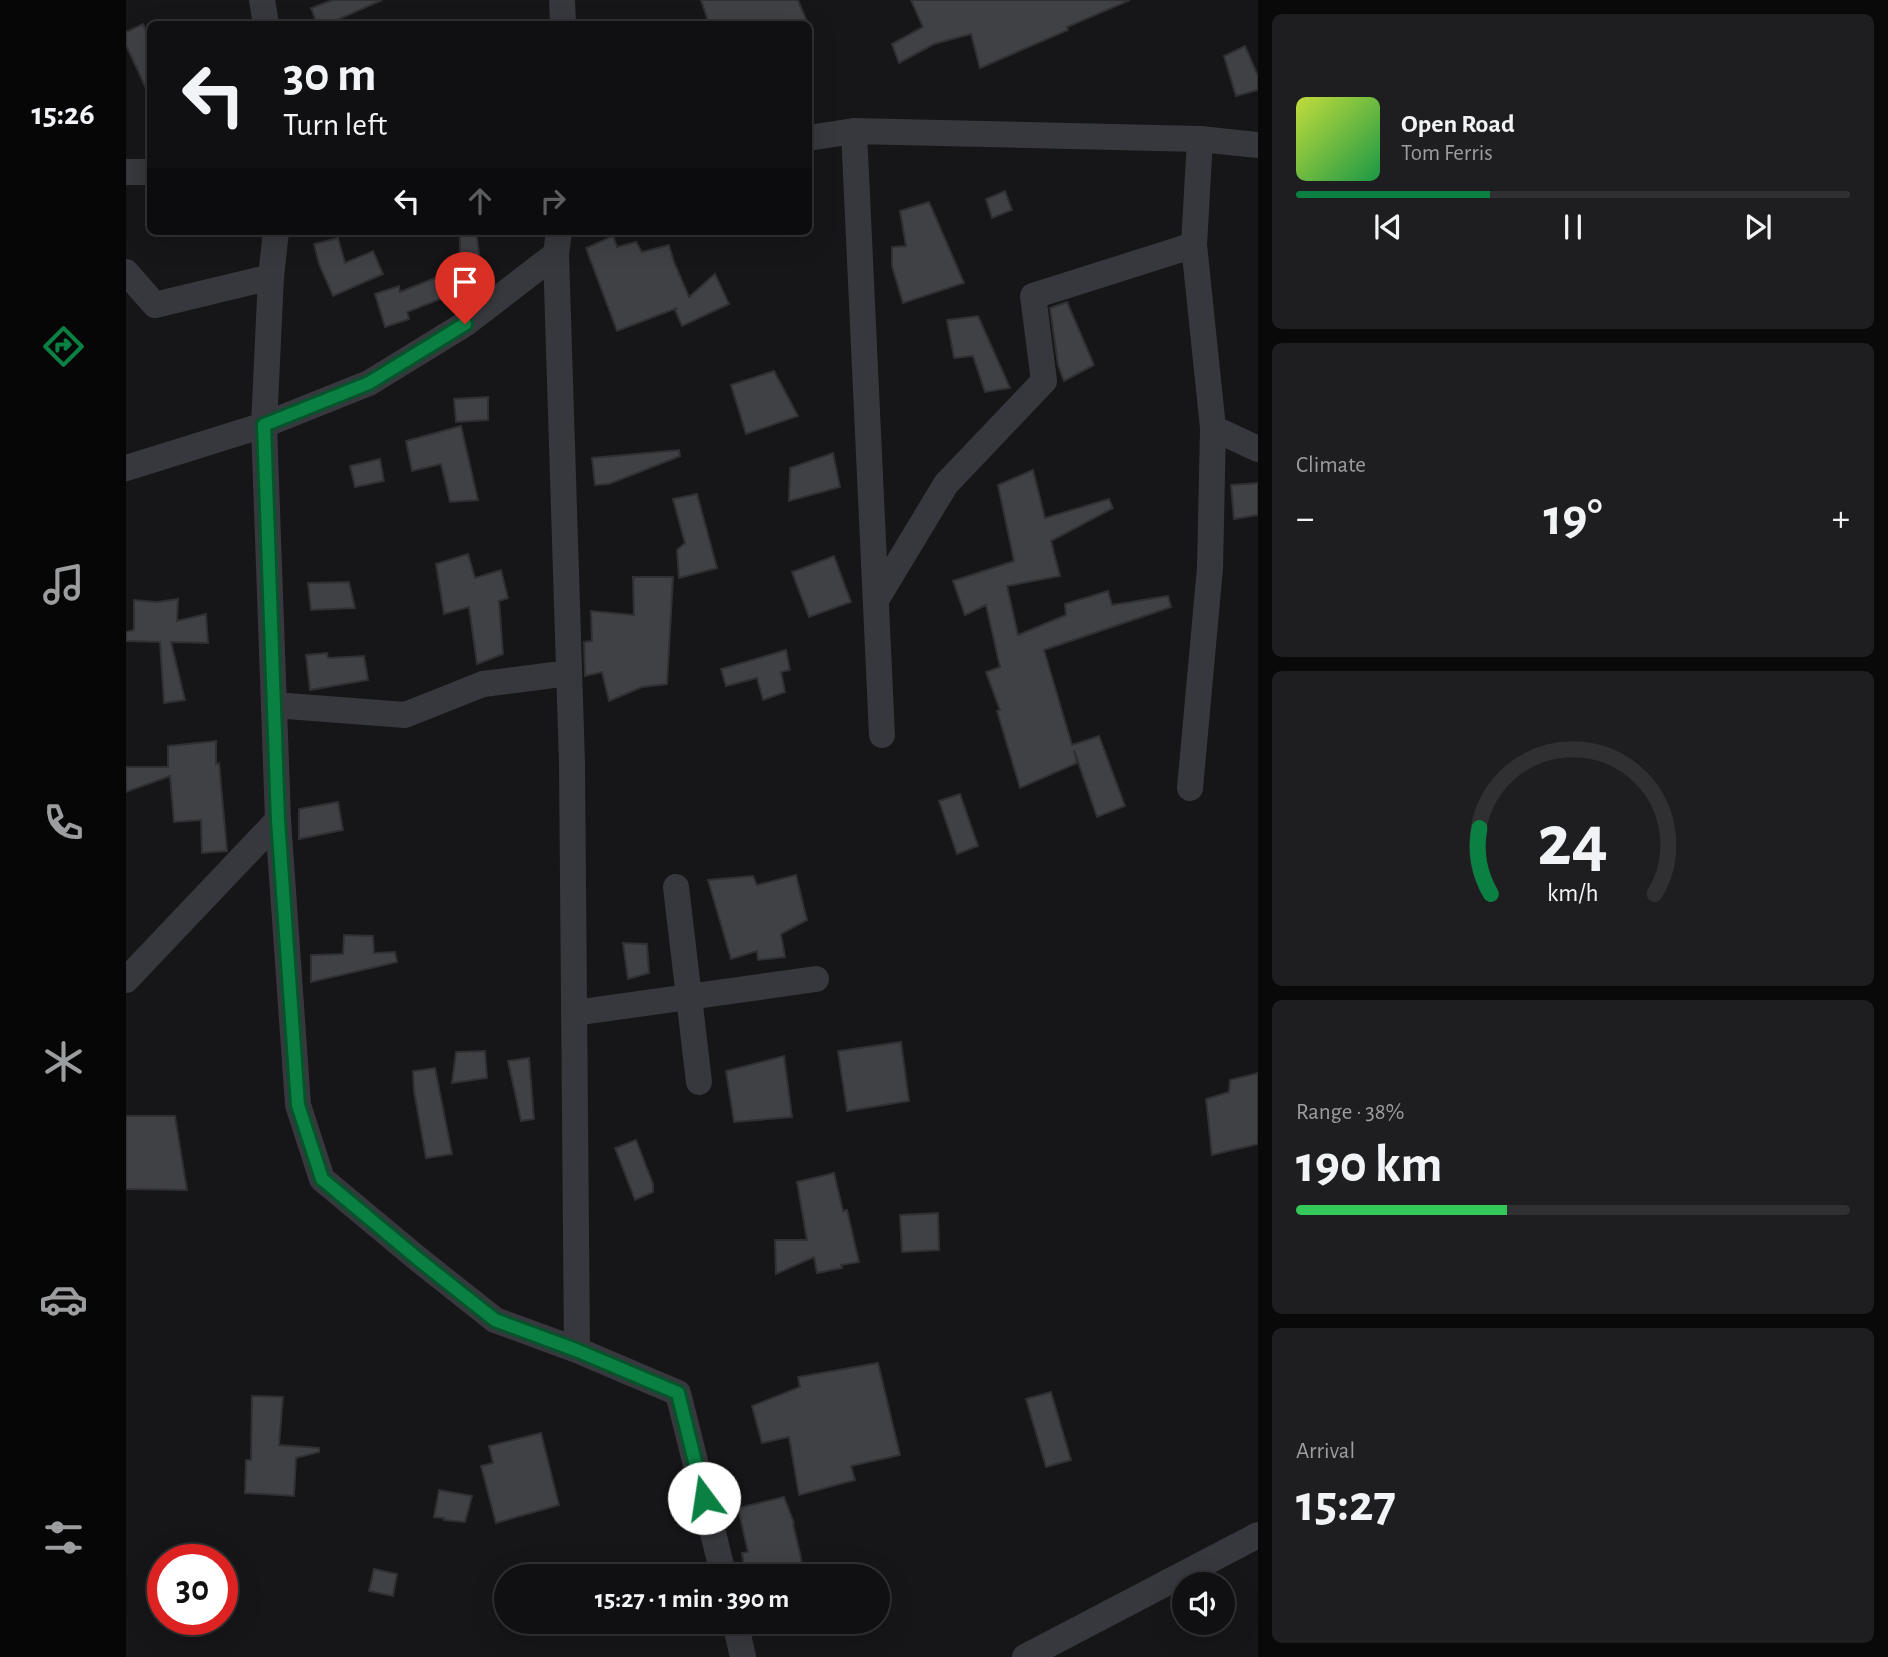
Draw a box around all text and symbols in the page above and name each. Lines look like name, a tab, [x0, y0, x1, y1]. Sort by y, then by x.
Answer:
icon: left	[168, 49, 259, 140]
text: 30 m	[283, 51, 377, 100]
text: 15:26	[31, 98, 95, 130]
text: Turn left	[283, 109, 387, 141]
text: Open Road	[1401, 111, 1515, 137]
text: Tom Ferris	[1401, 142, 1493, 165]
icon: left	[388, 182, 426, 220]
icon: ahead	[461, 182, 499, 220]
icon: right	[534, 182, 572, 220]
icon: previous	[1369, 208, 1407, 246]
icon: pause	[1554, 208, 1592, 246]
icon: next	[1739, 208, 1777, 246]
pin	[435, 252, 495, 324]
icon: arrive	[446, 263, 484, 301]
icon: directions	[39, 322, 88, 371]
text: Climate	[1296, 454, 1366, 477]
text: 19°	[1543, 492, 1603, 544]
text: −	[1296, 500, 1314, 538]
text: +	[1832, 500, 1850, 538]
icon: music	[39, 560, 88, 609]
icon: phone	[39, 798, 88, 847]
text: 24	[1538, 807, 1608, 880]
text: km/h	[1547, 881, 1599, 906]
icon: climate	[39, 1037, 88, 1086]
text: Range · 38%	[1296, 1101, 1405, 1124]
text: 190 km	[1296, 1139, 1442, 1191]
icon: car	[39, 1275, 88, 1324]
text: Arrival	[1296, 1440, 1355, 1463]
position arrow	[667, 1461, 741, 1535]
text: 15:27	[1296, 1478, 1396, 1530]
icon: filters	[39, 1513, 88, 1562]
speed limit sign: 30	[147, 1544, 238, 1635]
map controls	[1172, 1572, 1235, 1635]
button: sound	[1172, 1572, 1235, 1635]
text: 15:27 · 1 min · 390 m	[595, 1586, 789, 1612]

